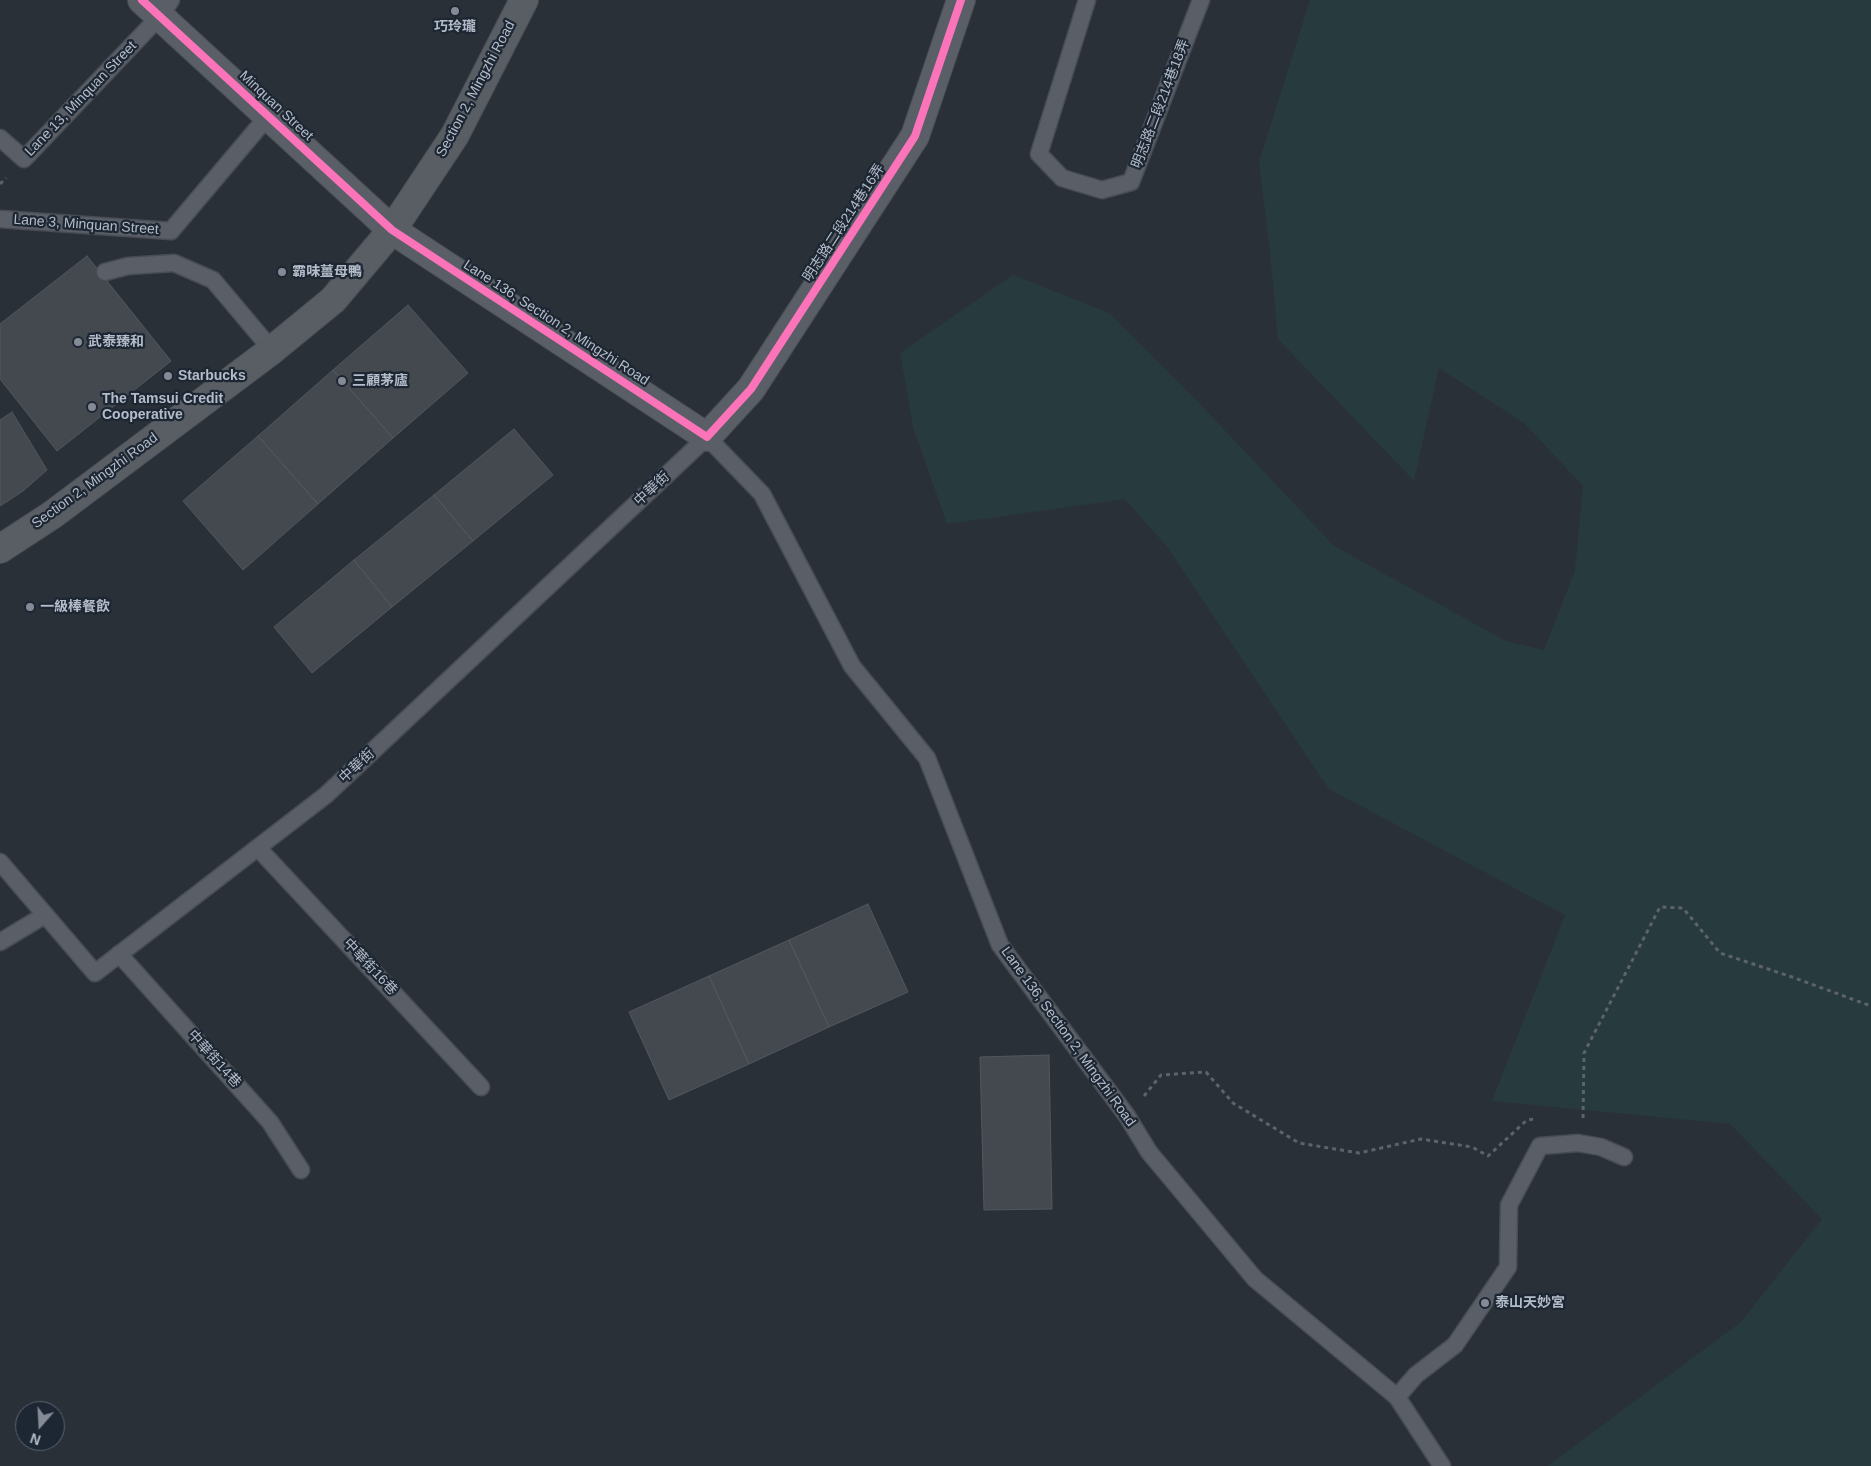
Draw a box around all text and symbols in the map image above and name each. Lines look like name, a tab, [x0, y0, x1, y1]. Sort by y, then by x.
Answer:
marker: 巧玲瓏	[449, 5, 461, 17]
street label: Section 2, Mingzhi Road	[433, 18, 519, 160]
place label: 巧玲瓏	[434, 19, 476, 35]
street label: 明志路二段214巷18弄	[1129, 37, 1193, 171]
street label: Lane 13, Minquan Street	[22, 38, 140, 160]
street label: Minquan Street	[236, 67, 316, 145]
street label: 明志路二段214巷16弄	[800, 161, 888, 285]
street label: Lane 3, Minquan Street	[13, 212, 159, 238]
street label: Lane 136, Section 2, Mingzhi Road	[460, 257, 652, 389]
place label: 霸味薑母鴨	[292, 264, 362, 280]
marker: 霸味薑母鴨	[276, 266, 288, 278]
place label: 武泰臻和	[88, 334, 144, 350]
marker: 武泰臻和	[72, 336, 84, 348]
place label: Starbucks	[178, 368, 246, 384]
marker: Starbucks	[162, 370, 174, 382]
place label: 三顧茅廬	[352, 373, 408, 389]
marker: 三顧茅廬	[336, 375, 348, 387]
place label: The Tamsui Credit Cooperative	[102, 391, 223, 424]
marker: The Tamsui Credit Cooperative	[86, 401, 98, 413]
street label: Section 2, Mingzhi Road	[29, 430, 161, 532]
street label: 中華街	[631, 469, 673, 509]
place label: 一級棒餐飲	[40, 599, 110, 615]
marker: 一級棒餐飲	[24, 601, 36, 613]
street label: 中華街	[336, 746, 378, 786]
street label: 中華街16巷	[339, 935, 401, 999]
street label: Lane 136, Section 2, Mingzhi Road	[997, 944, 1139, 1130]
street label: 中華街14巷	[184, 1027, 244, 1091]
place label: 泰山天妙宮	[1495, 1295, 1565, 1311]
marker: 泰山天妙宮	[1479, 1297, 1491, 1309]
north arrow	[15, 1401, 65, 1451]
text: N	[28, 1430, 43, 1448]

